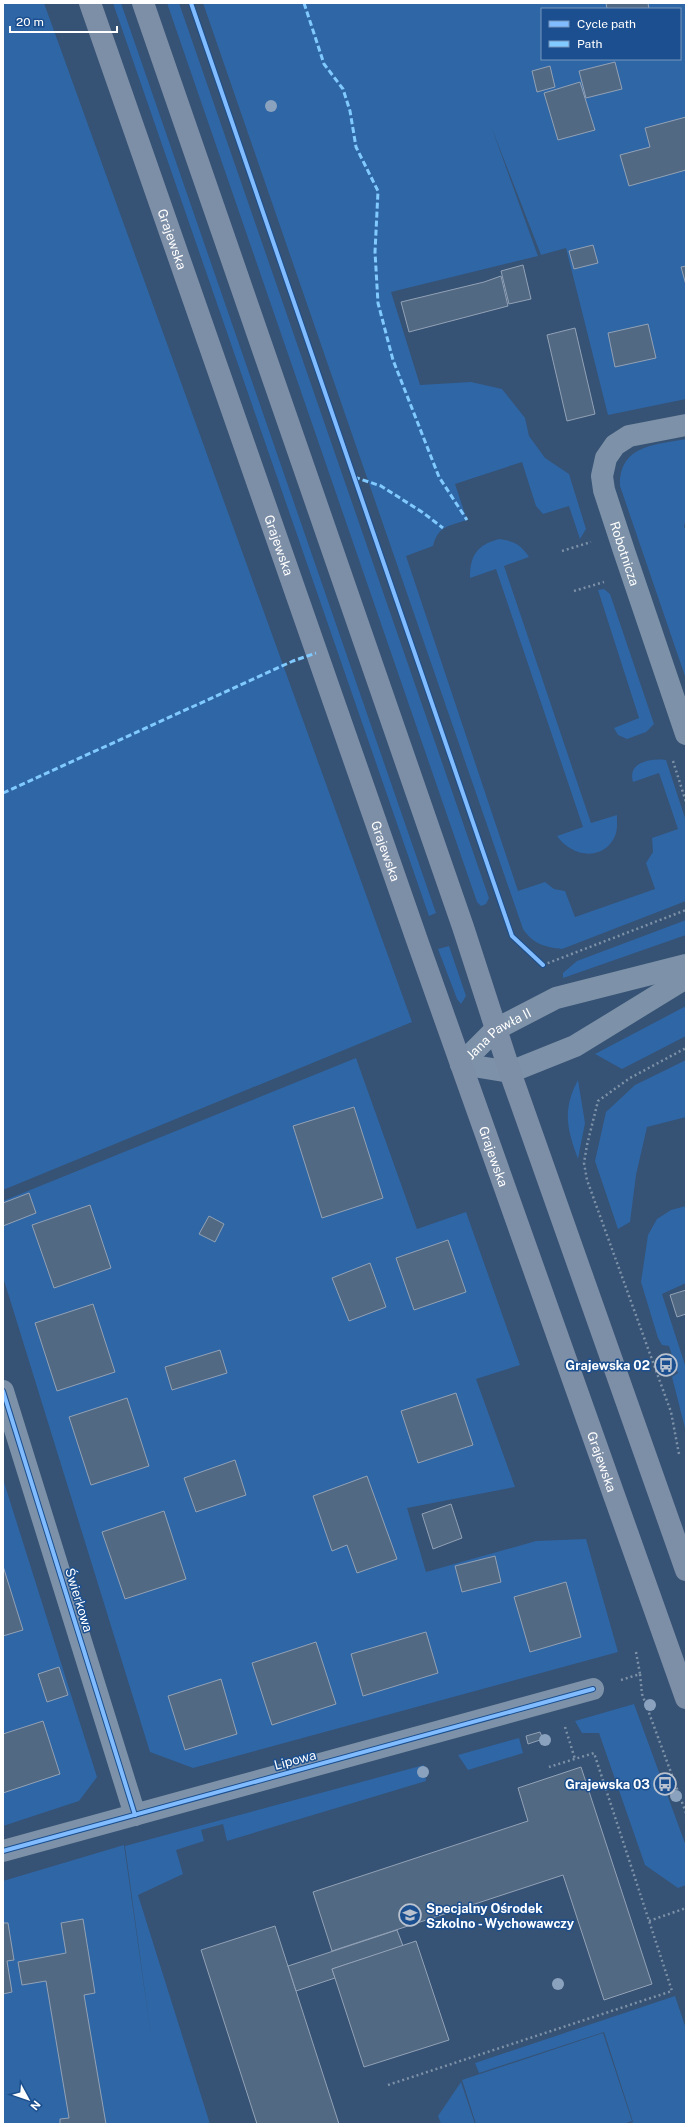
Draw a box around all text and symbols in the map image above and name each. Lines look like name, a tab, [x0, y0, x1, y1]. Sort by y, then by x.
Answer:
scale bar	[10, 8, 117, 34]
legend	[541, 8, 681, 60]
text: 20 m	[16, 15, 44, 29]
text: Cycle path	[577, 17, 636, 31]
text: Path	[577, 37, 603, 51]
street label: Grajewska	[155, 207, 190, 271]
street label: Grajewska	[262, 513, 297, 577]
street label: Robotnicza	[607, 519, 643, 588]
street label: Grajewska	[368, 819, 403, 883]
street label: Jana Pawła II	[463, 1005, 533, 1062]
street label: Grajewska	[476, 1124, 511, 1189]
bus stop icon: Grajewska 02	[653, 1352, 679, 1378]
place label: Grajewska 02	[565, 1358, 650, 1373]
street label: Grajewska	[584, 1429, 620, 1494]
street label: Świerkowa	[62, 1566, 97, 1634]
street label: Lipowa	[272, 1747, 318, 1773]
bus stop icon: Grajewska 03	[652, 1771, 678, 1797]
place label: Grajewska 03	[565, 1777, 650, 1792]
place label: Specjalny Ośrodek Szkolno - Wychowawczy	[426, 1901, 575, 1931]
school or university icon: Specjalny Ośrodek Szkolno - Wychowawczy	[397, 1902, 423, 1928]
north arrow	[8, 2079, 48, 2119]
text: N	[28, 2098, 43, 2113]

